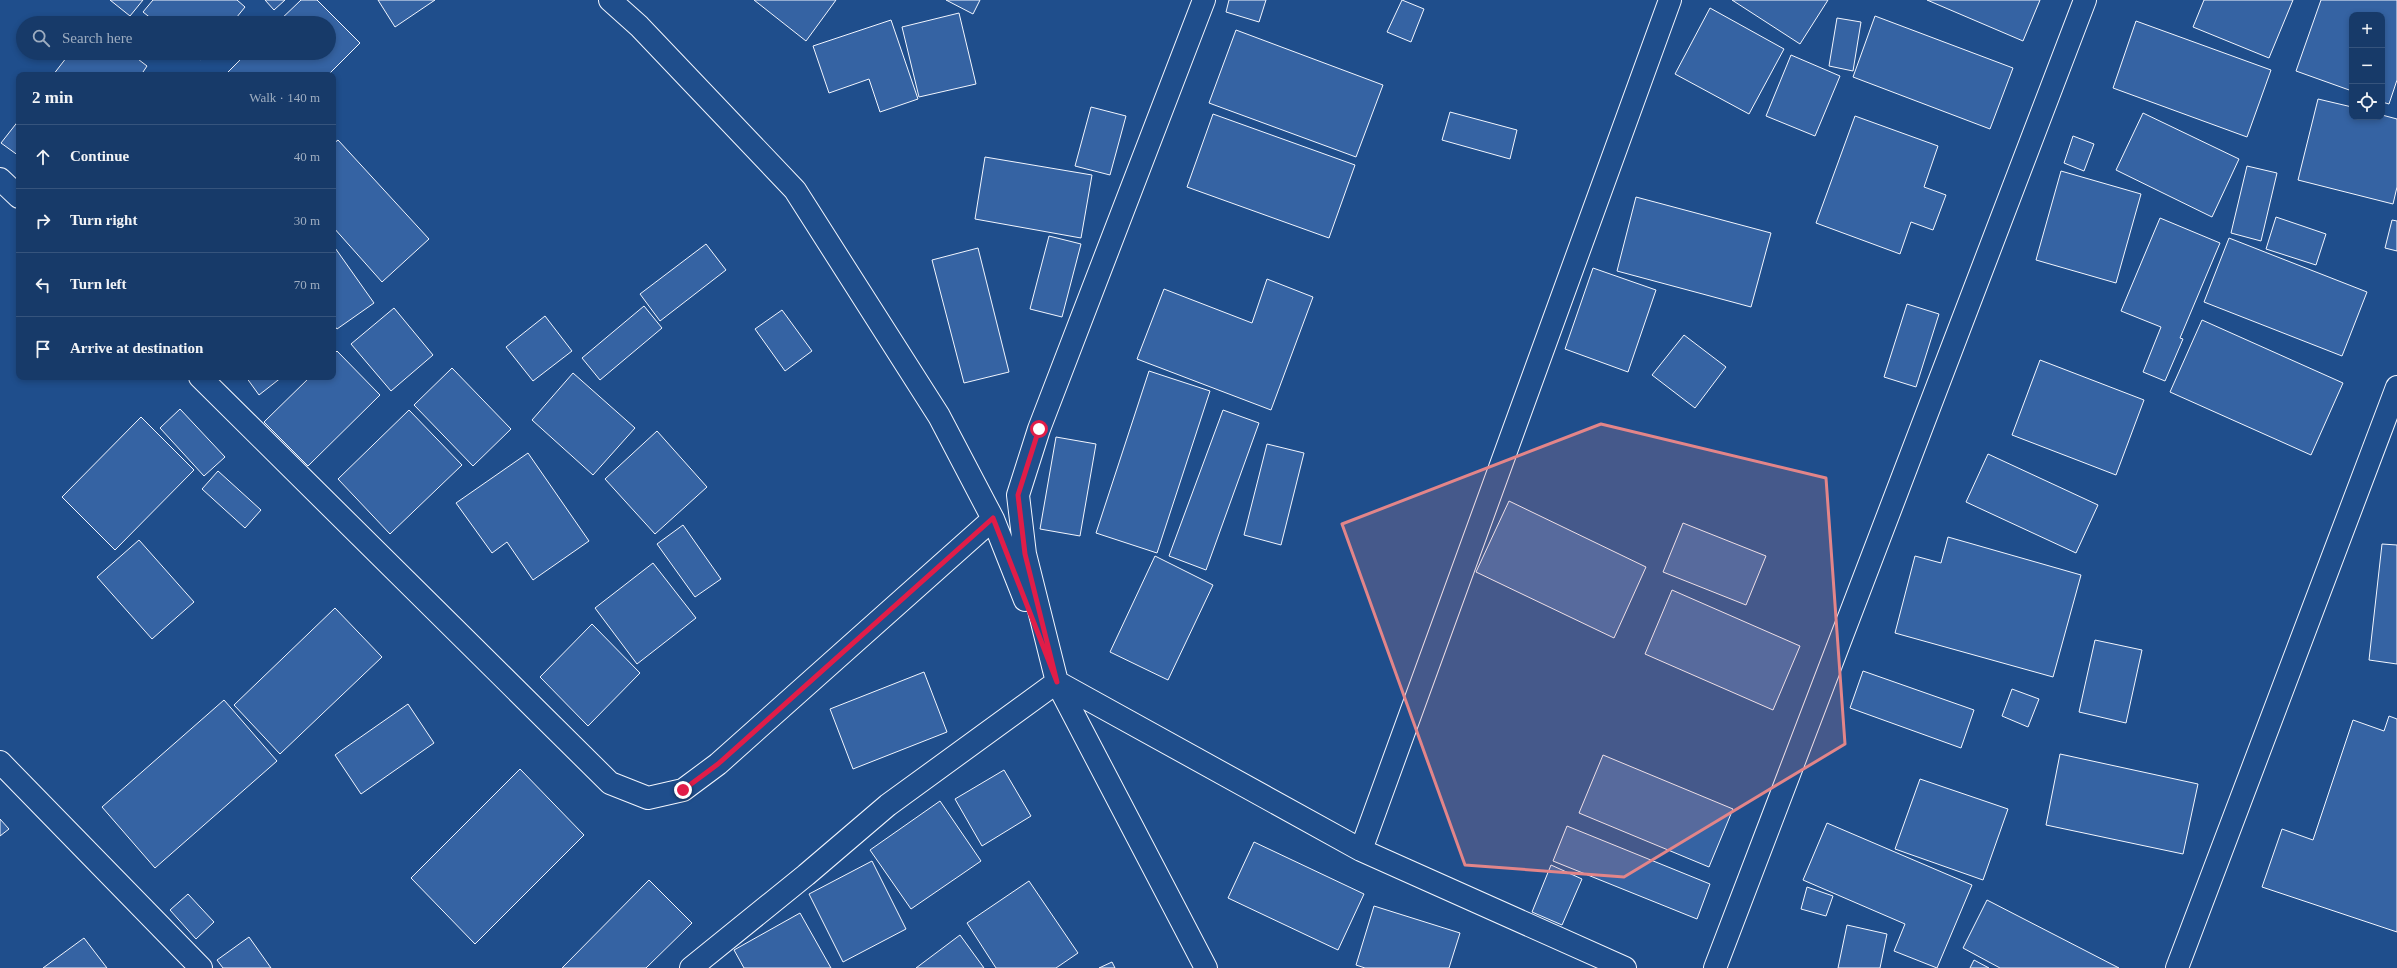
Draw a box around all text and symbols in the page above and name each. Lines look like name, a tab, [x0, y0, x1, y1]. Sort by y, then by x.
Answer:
map controls	[2349, 12, 2385, 120]
button: +	[2349, 12, 2385, 48]
search box	[16, 16, 336, 60]
icon: search	[30, 27, 52, 49]
text: Search here	[62, 30, 132, 46]
button: −	[2349, 48, 2385, 84]
button: locate	[2349, 84, 2385, 120]
text: 2 min	[32, 88, 73, 107]
text: Walk · 140 m	[249, 90, 320, 105]
icon: ahead	[32, 146, 54, 168]
text: Continue	[70, 148, 129, 164]
text: 40 m	[294, 149, 320, 164]
icon: right	[32, 210, 54, 232]
text: Turn right	[70, 212, 137, 228]
text: 30 m	[294, 213, 320, 228]
icon: left	[32, 274, 54, 296]
text: Turn left	[70, 276, 127, 292]
text: 70 m	[294, 277, 320, 292]
icon: arrive	[32, 338, 54, 360]
text: Arrive at destination	[70, 340, 203, 356]
route start	[1030, 420, 1048, 438]
route end	[674, 781, 692, 799]

